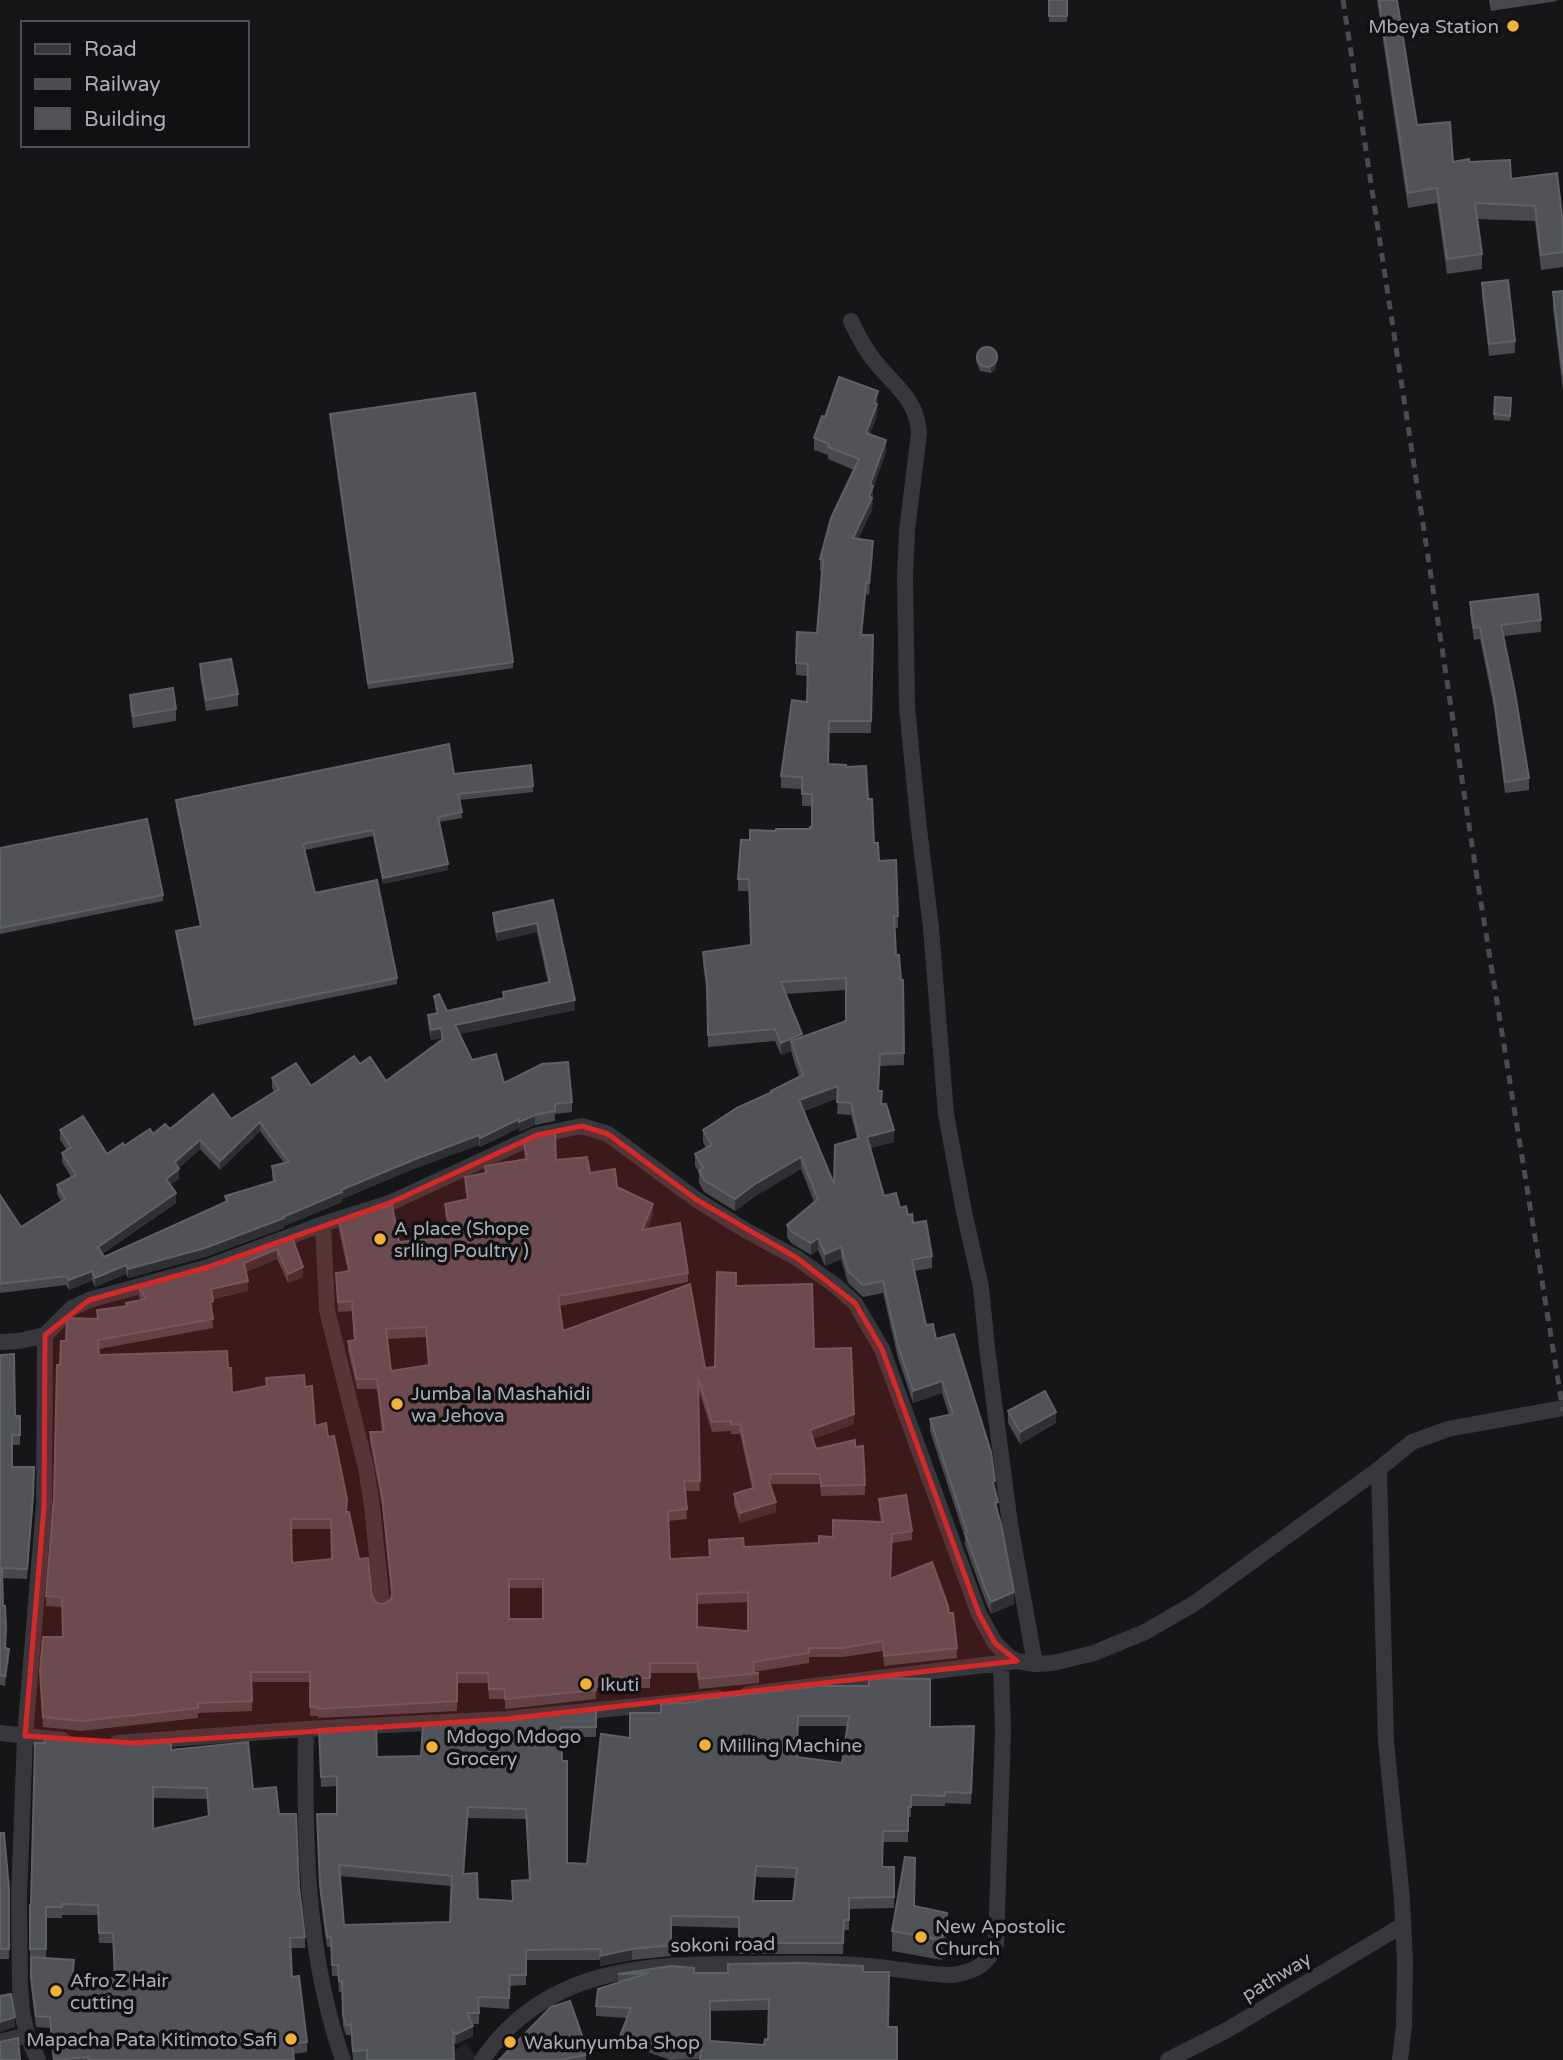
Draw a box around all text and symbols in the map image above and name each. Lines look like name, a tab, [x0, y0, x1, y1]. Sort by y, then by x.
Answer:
place label: Mbeya Station	[1368, 16, 1499, 38]
marker: Mbeya Station	[1505, 18, 1521, 34]
legend	[21, 21, 248, 147]
text: Road	[84, 37, 137, 62]
text: Railway	[84, 72, 161, 97]
text: Building	[84, 107, 166, 132]
place label: A place (Shope srlling Poultry )	[394, 1218, 530, 1262]
marker: A place (Shope srlling Poultry )	[372, 1231, 388, 1247]
place label: Jumba la Mashahidi wa Jehova	[411, 1383, 590, 1427]
marker: Jumba la Mashahidi wa Jehova	[389, 1396, 405, 1412]
place label: Ikuti	[600, 1674, 639, 1696]
marker: Ikuti	[578, 1676, 594, 1692]
place label: Mdogo Mdogo Grocery	[446, 1726, 581, 1770]
place label: Milling Machine	[719, 1735, 862, 1757]
marker: Milling Machine	[697, 1737, 713, 1753]
marker: Mdogo Mdogo Grocery	[424, 1739, 440, 1755]
place label: New Apostolic Church	[935, 1916, 1066, 1960]
marker: New Apostolic Church	[913, 1929, 929, 1945]
street label: sokoni road	[670, 1933, 776, 1957]
street label: pathway	[1238, 1948, 1315, 2006]
place label: Afro Z Hair cutting	[70, 1970, 169, 2014]
marker: Afro Z Hair cutting	[48, 1983, 64, 1999]
place label: Mapacha Pata Kitimoto Safi	[26, 2029, 277, 2051]
marker: Mapacha Pata Kitimoto Safi	[283, 2031, 299, 2047]
place label: Wakunyumba Shop	[524, 2032, 700, 2054]
marker: Wakunyumba Shop	[502, 2034, 518, 2050]

